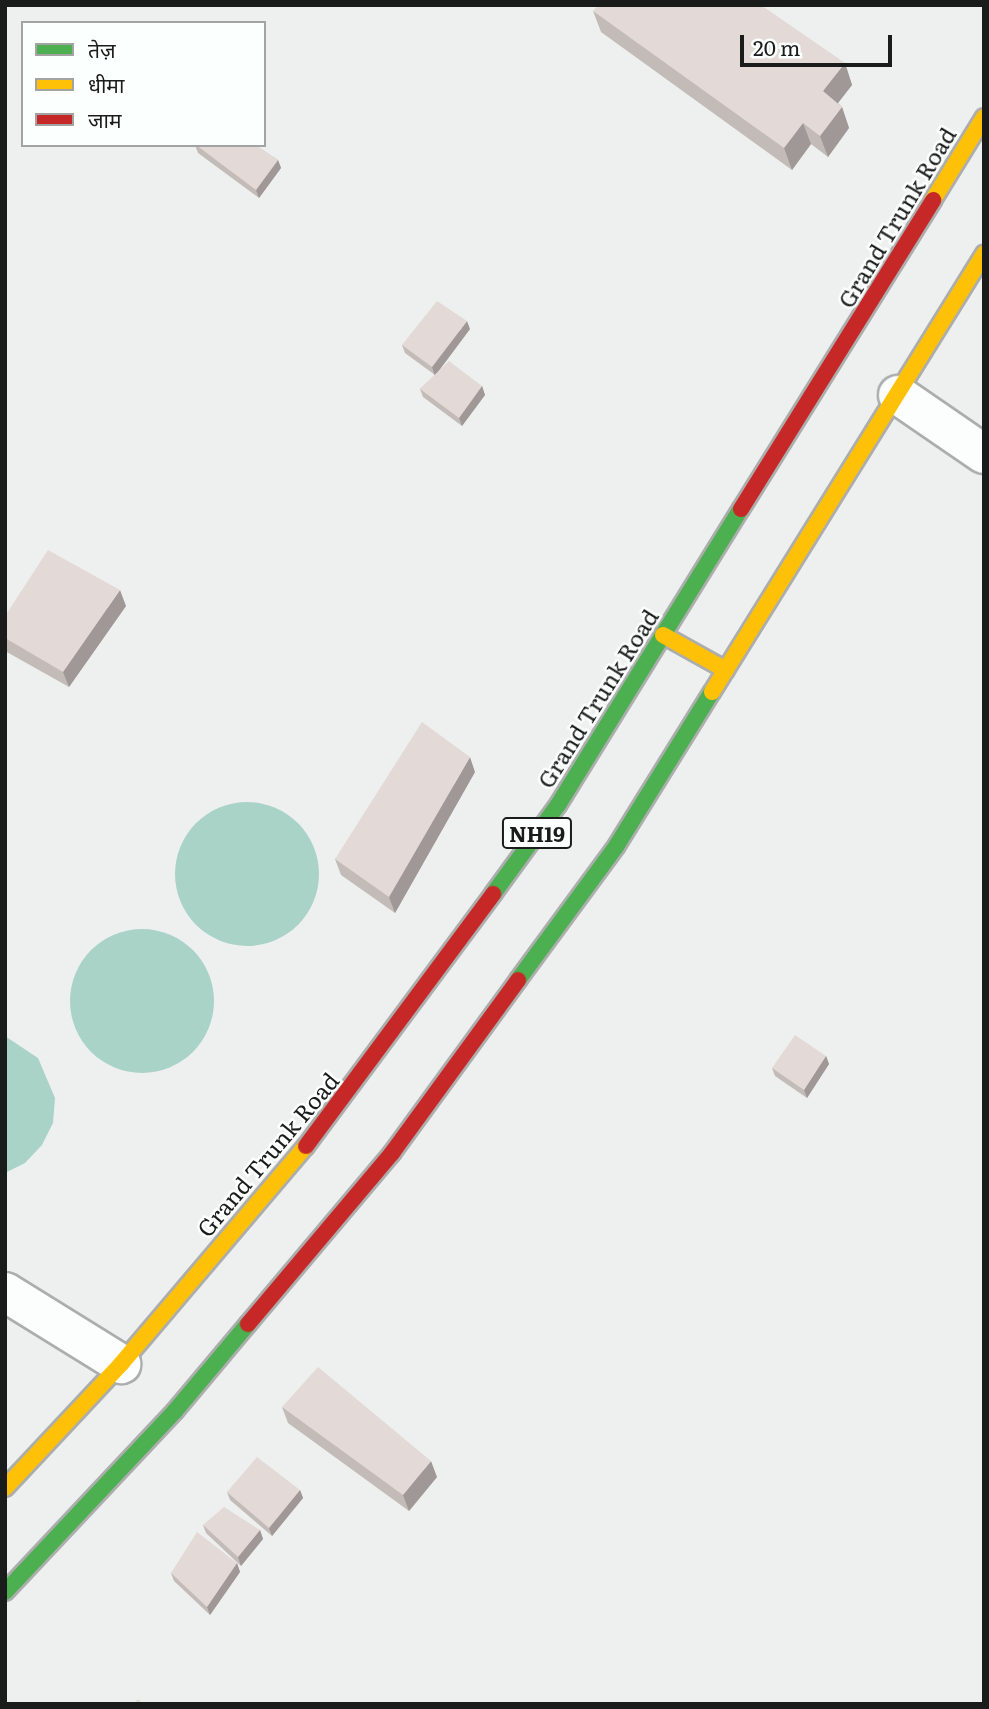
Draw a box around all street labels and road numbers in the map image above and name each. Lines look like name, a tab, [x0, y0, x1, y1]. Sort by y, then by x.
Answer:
street label: Grand Trunk Road	[831, 122, 961, 312]
street label: Grand Trunk Road	[531, 604, 663, 792]
road number: NH19	[500, 816, 574, 850]
street label: Grand Trunk Road	[190, 1066, 344, 1242]

